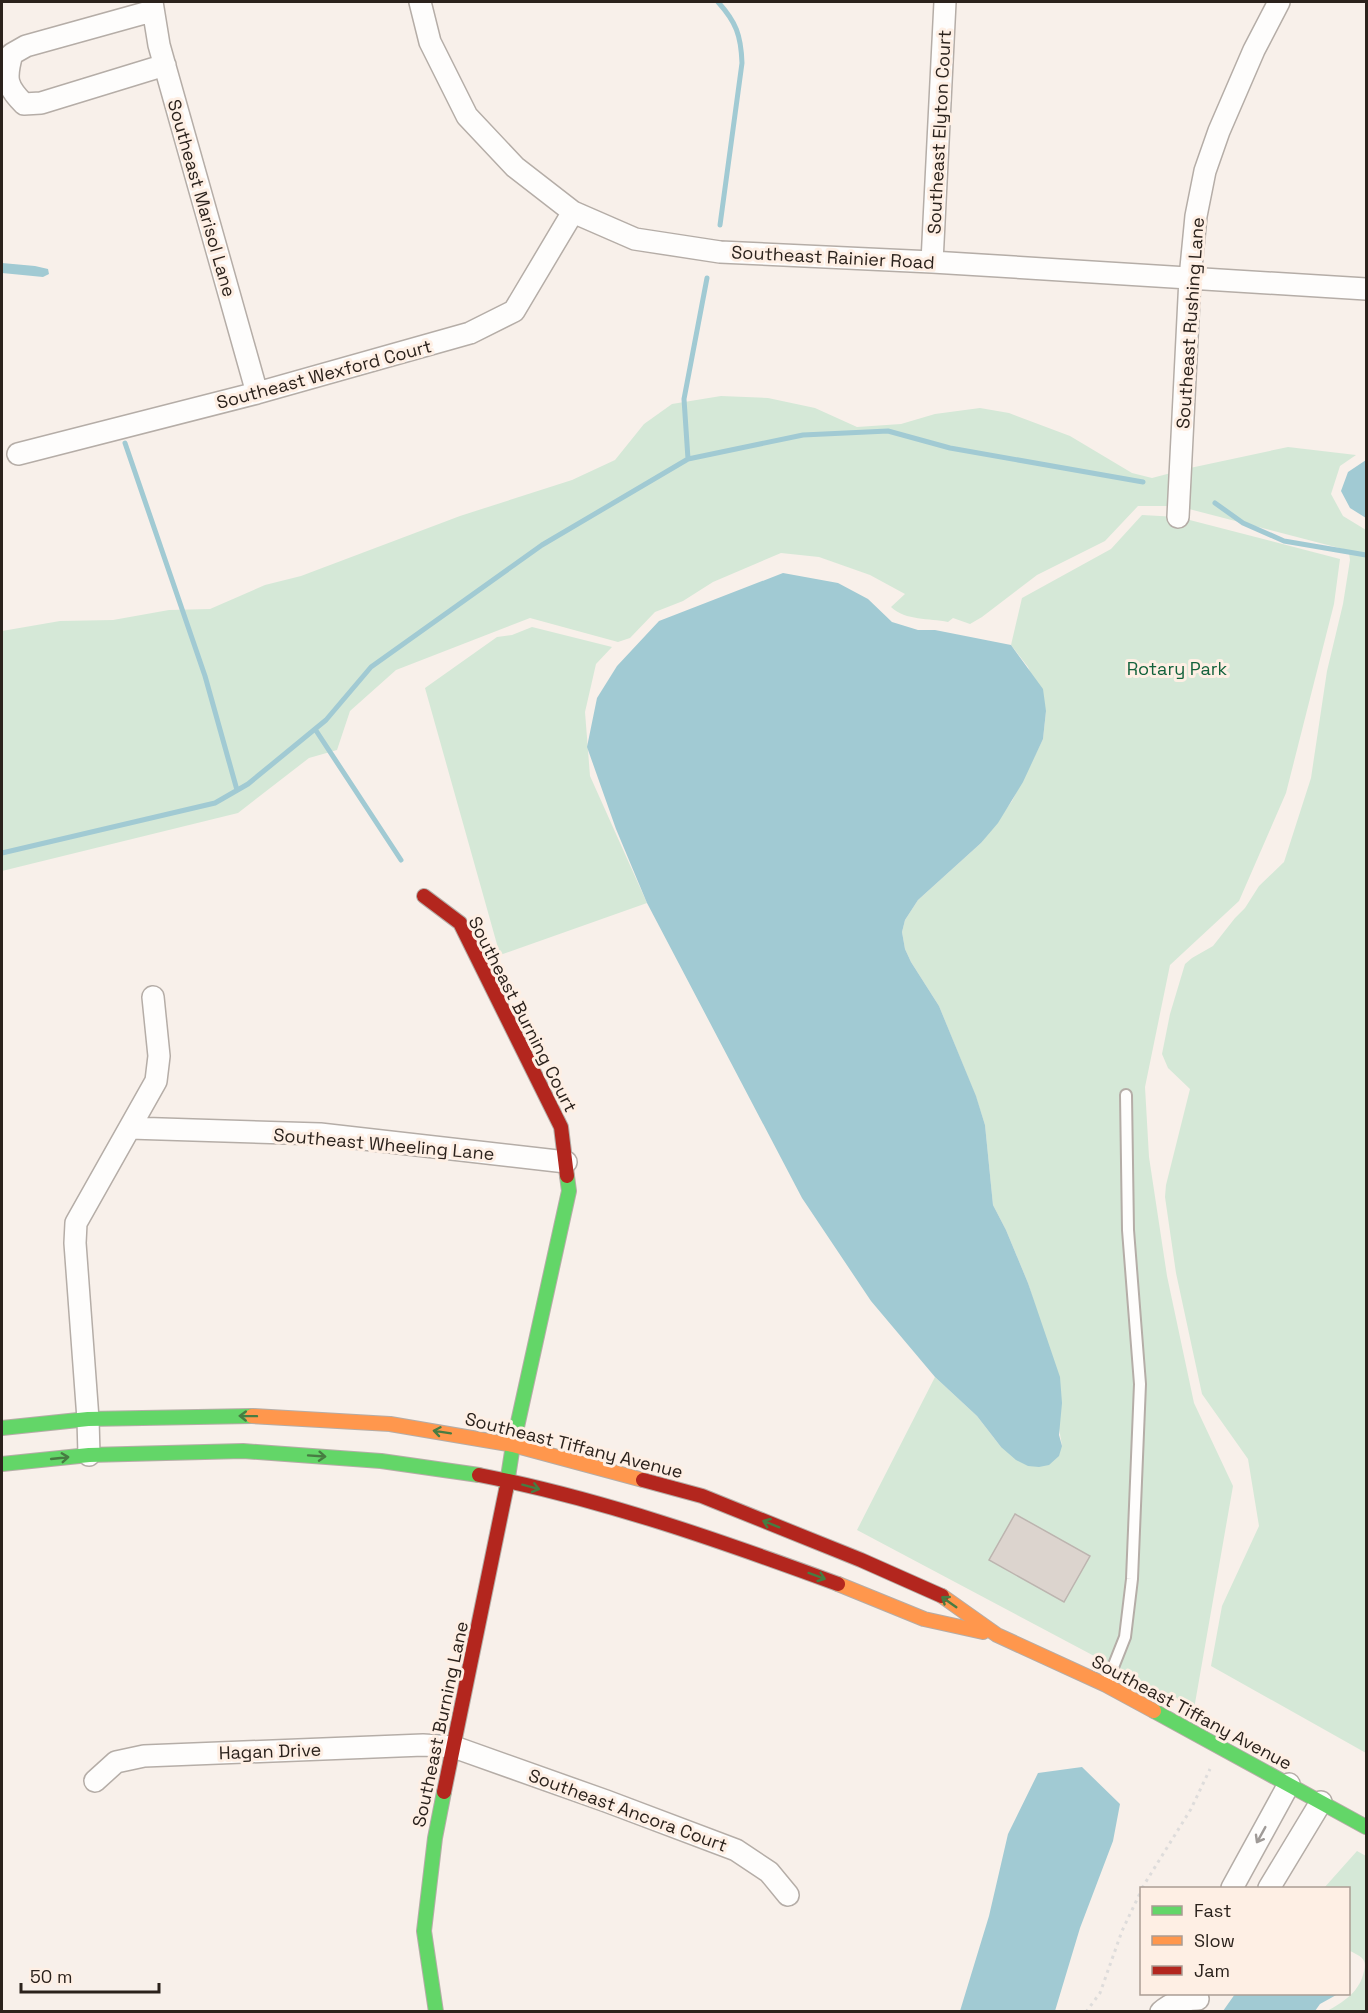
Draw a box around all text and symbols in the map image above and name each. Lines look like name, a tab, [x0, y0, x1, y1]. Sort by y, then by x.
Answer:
street label: Southeast Elyton Court	[922, 29, 956, 235]
street label: Southeast Marisol Lane	[163, 97, 241, 299]
street label: Southeast Rushing Lane	[1171, 216, 1209, 430]
street label: Southeast Rainier Road	[731, 240, 935, 274]
street label: Southeast Wexford Court	[214, 334, 434, 414]
park label: Rotary Park	[1127, 657, 1228, 680]
street label: Southeast Burning Court	[464, 912, 582, 1116]
street label: Southeast Wheeling Lane	[273, 1123, 495, 1165]
street label: Southeast Tiffany Avenue	[463, 1407, 685, 1483]
one-way arrow	[239, 1410, 259, 1422]
one-way arrow	[433, 1426, 453, 1437]
one-way arrow	[307, 1451, 327, 1462]
one-way arrow	[49, 1452, 69, 1463]
one-way arrow	[521, 1482, 540, 1493]
one-way arrow	[762, 1517, 781, 1528]
one-way arrow	[807, 1572, 826, 1583]
one-way arrow	[942, 1596, 958, 1608]
street label: Southeast Burning Lane	[407, 1619, 473, 1829]
street label: Southeast Tiffany Avenue	[1088, 1649, 1296, 1775]
street label: Hagan Drive	[218, 1738, 322, 1764]
street label: Southeast Ancora Court	[525, 1763, 731, 1857]
one-way arrow	[1255, 1826, 1266, 1844]
legend	[1140, 1887, 1350, 1995]
text: Fast	[1194, 1899, 1231, 1922]
text: Slow	[1194, 1929, 1235, 1952]
scale bar	[21, 1956, 159, 1994]
text: Jam	[1194, 1959, 1230, 1982]
text: 50 m	[30, 1965, 72, 1988]

